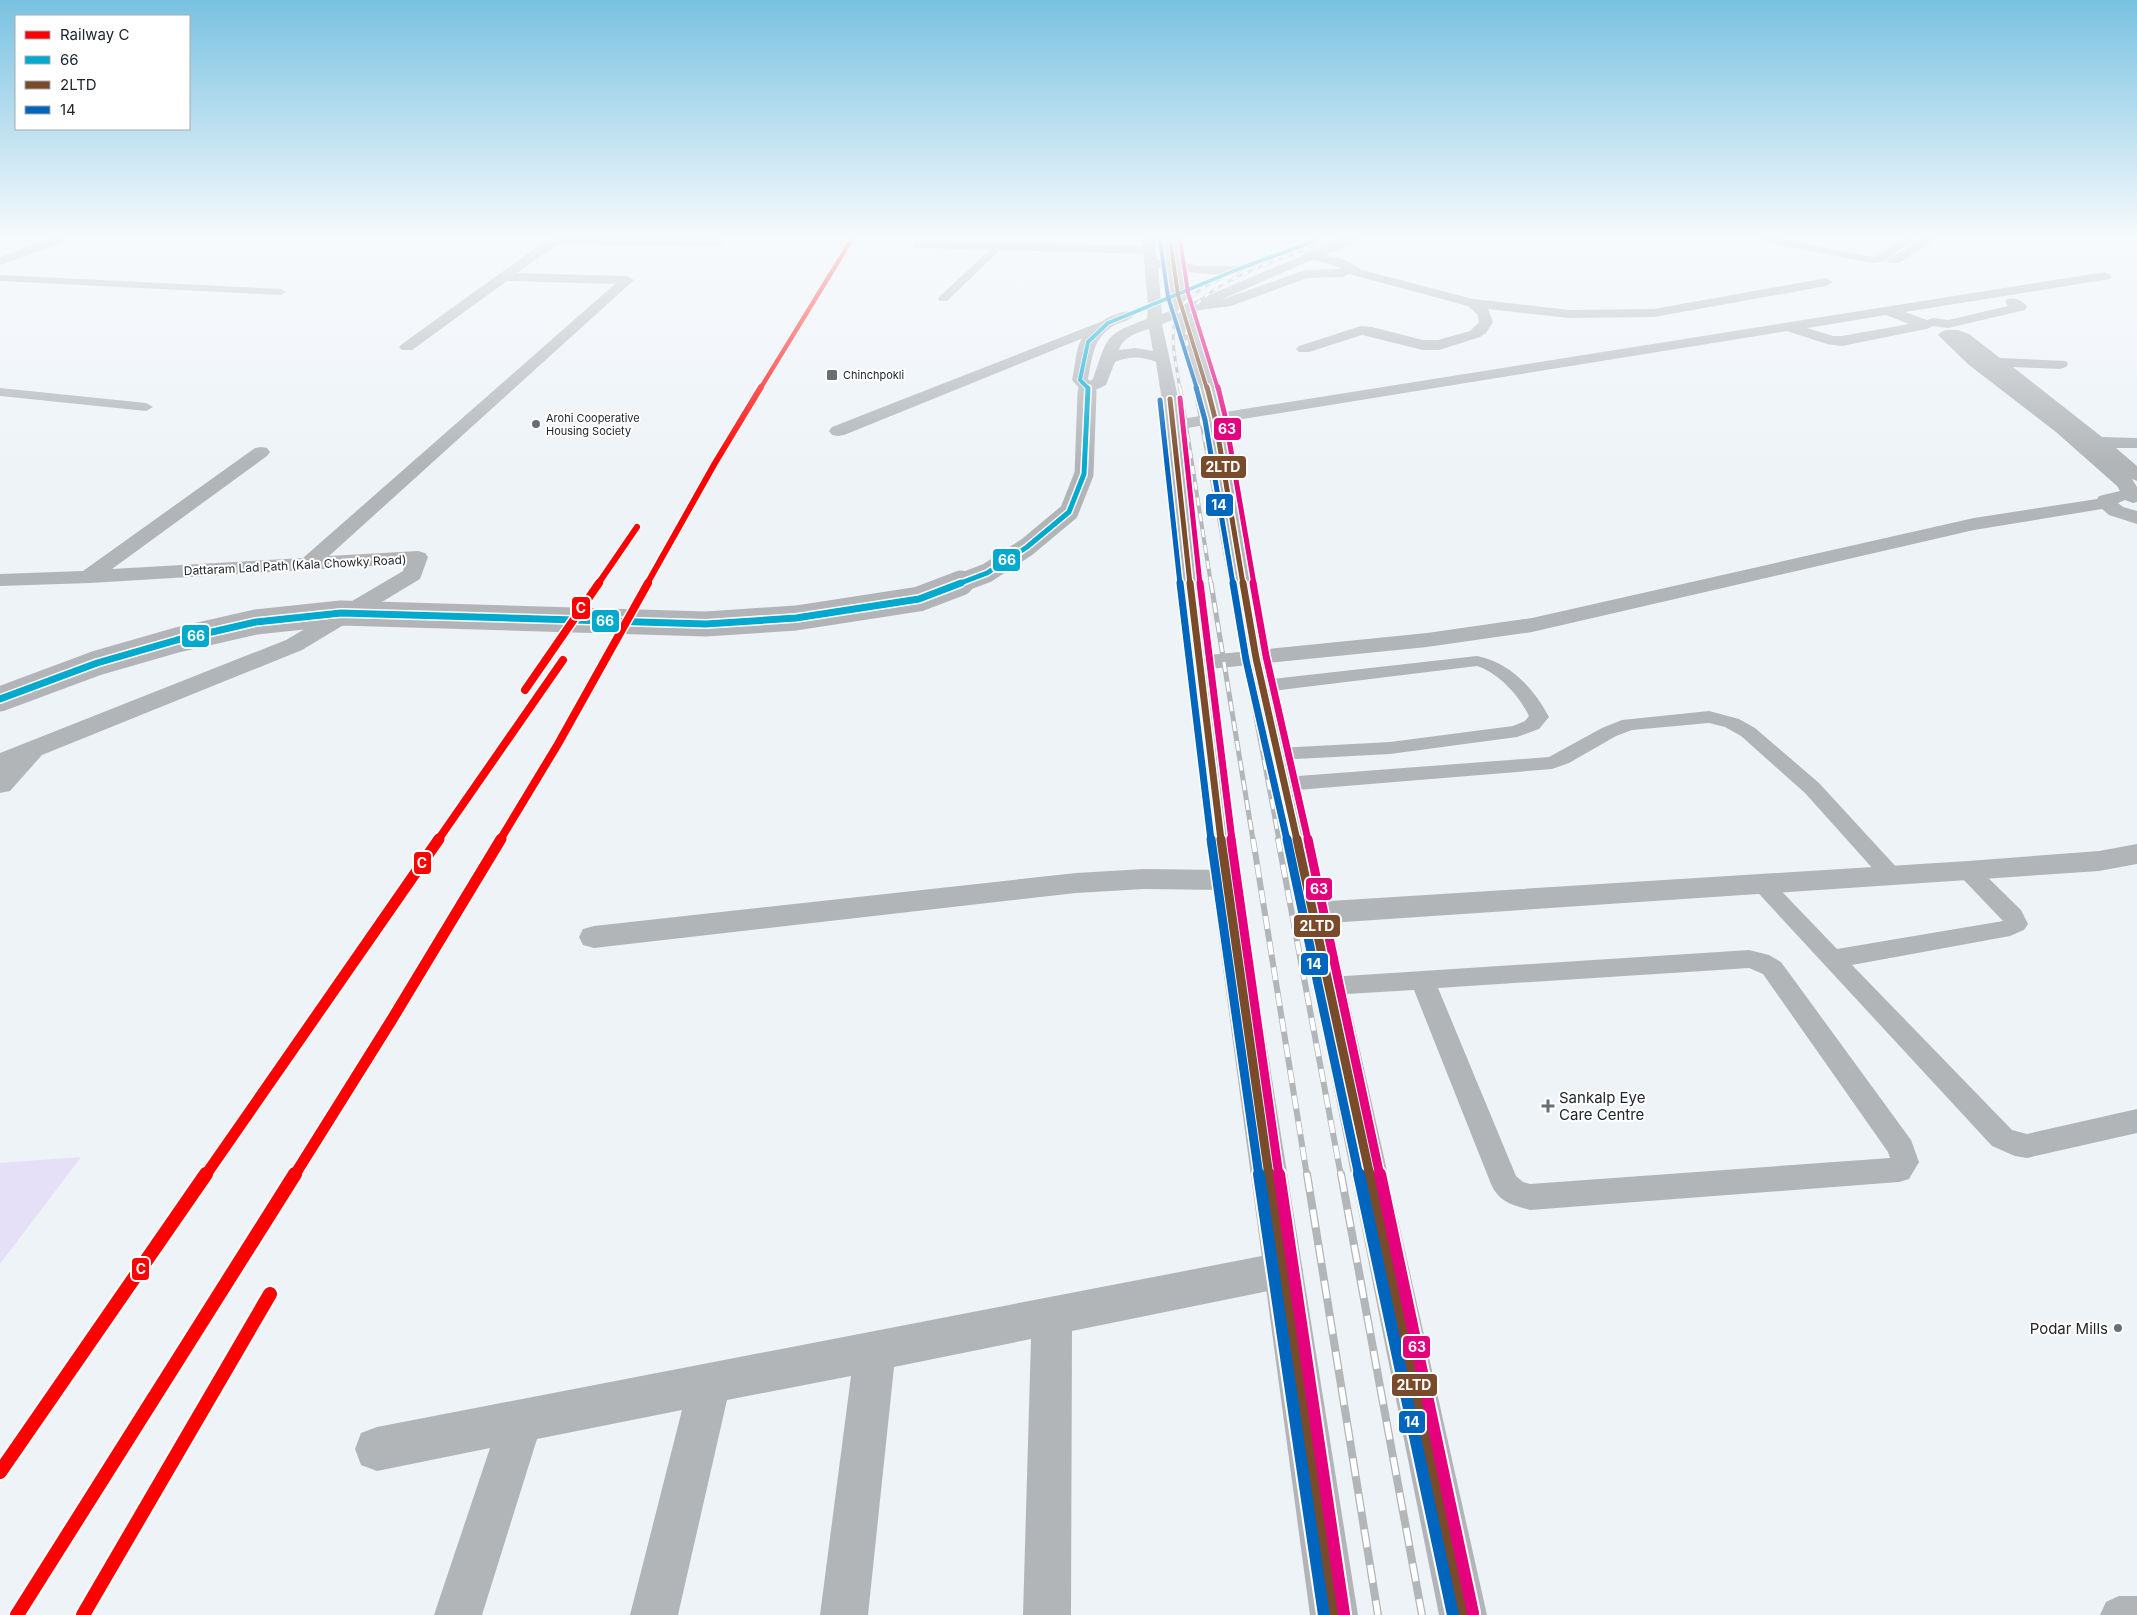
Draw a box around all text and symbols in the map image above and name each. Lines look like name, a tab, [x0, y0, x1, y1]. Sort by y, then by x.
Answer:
legend	[15, 15, 190, 130]
text: Railway C	[60, 25, 129, 44]
text: 66	[60, 50, 79, 69]
text: 2LTD	[60, 75, 97, 94]
text: 14	[60, 100, 76, 119]
marker: Chinchpokli	[825, 368, 839, 382]
place label: Chinchpokli	[843, 368, 904, 382]
place label: Arohi Cooperative Housing Society	[546, 411, 640, 438]
line badge: 63	[1213, 417, 1242, 441]
marker: Arohi Cooperative Housing Society	[530, 418, 542, 430]
text: 63	[1218, 420, 1236, 437]
line badge: 2LTD	[1200, 455, 1247, 479]
text: 2LTD	[1206, 458, 1240, 475]
line badge: 14	[1205, 493, 1234, 517]
text: 14	[1211, 496, 1227, 513]
line badge: 66	[992, 548, 1021, 572]
text: 66	[998, 551, 1016, 568]
street label: Dattaram Lad Path (Kala Chowky Road)	[183, 552, 407, 578]
line badge: C	[571, 596, 591, 620]
text: C	[576, 599, 586, 616]
line badge: 66	[591, 609, 620, 633]
text: 66	[596, 612, 614, 629]
line badge: 66	[181, 624, 210, 648]
text: 66	[187, 627, 205, 644]
line badge: C	[413, 851, 432, 875]
text: C	[417, 854, 427, 871]
line badge: 63	[1305, 877, 1333, 901]
text: 63	[1310, 880, 1328, 897]
line badge: 2LTD	[1293, 914, 1341, 938]
text: 2LTD	[1300, 917, 1334, 934]
line badge: 14	[1300, 952, 1329, 976]
text: 14	[1306, 955, 1322, 972]
place label: Sankalp Eye Care Centre	[1559, 1088, 1646, 1124]
marker: Sankalp Eye Care Centre	[1541, 1099, 1555, 1113]
line badge: C	[131, 1257, 150, 1281]
text: C	[136, 1260, 146, 1277]
place label: Podar Mills	[2030, 1319, 2108, 1338]
marker: Podar Mills	[2112, 1322, 2124, 1334]
line badge: 63	[1402, 1335, 1431, 1359]
text: 63	[1408, 1338, 1426, 1355]
line badge: 2LTD	[1391, 1373, 1438, 1397]
text: 2LTD	[1397, 1376, 1431, 1393]
line badge: 14	[1398, 1410, 1426, 1434]
text: 14	[1404, 1413, 1420, 1430]

